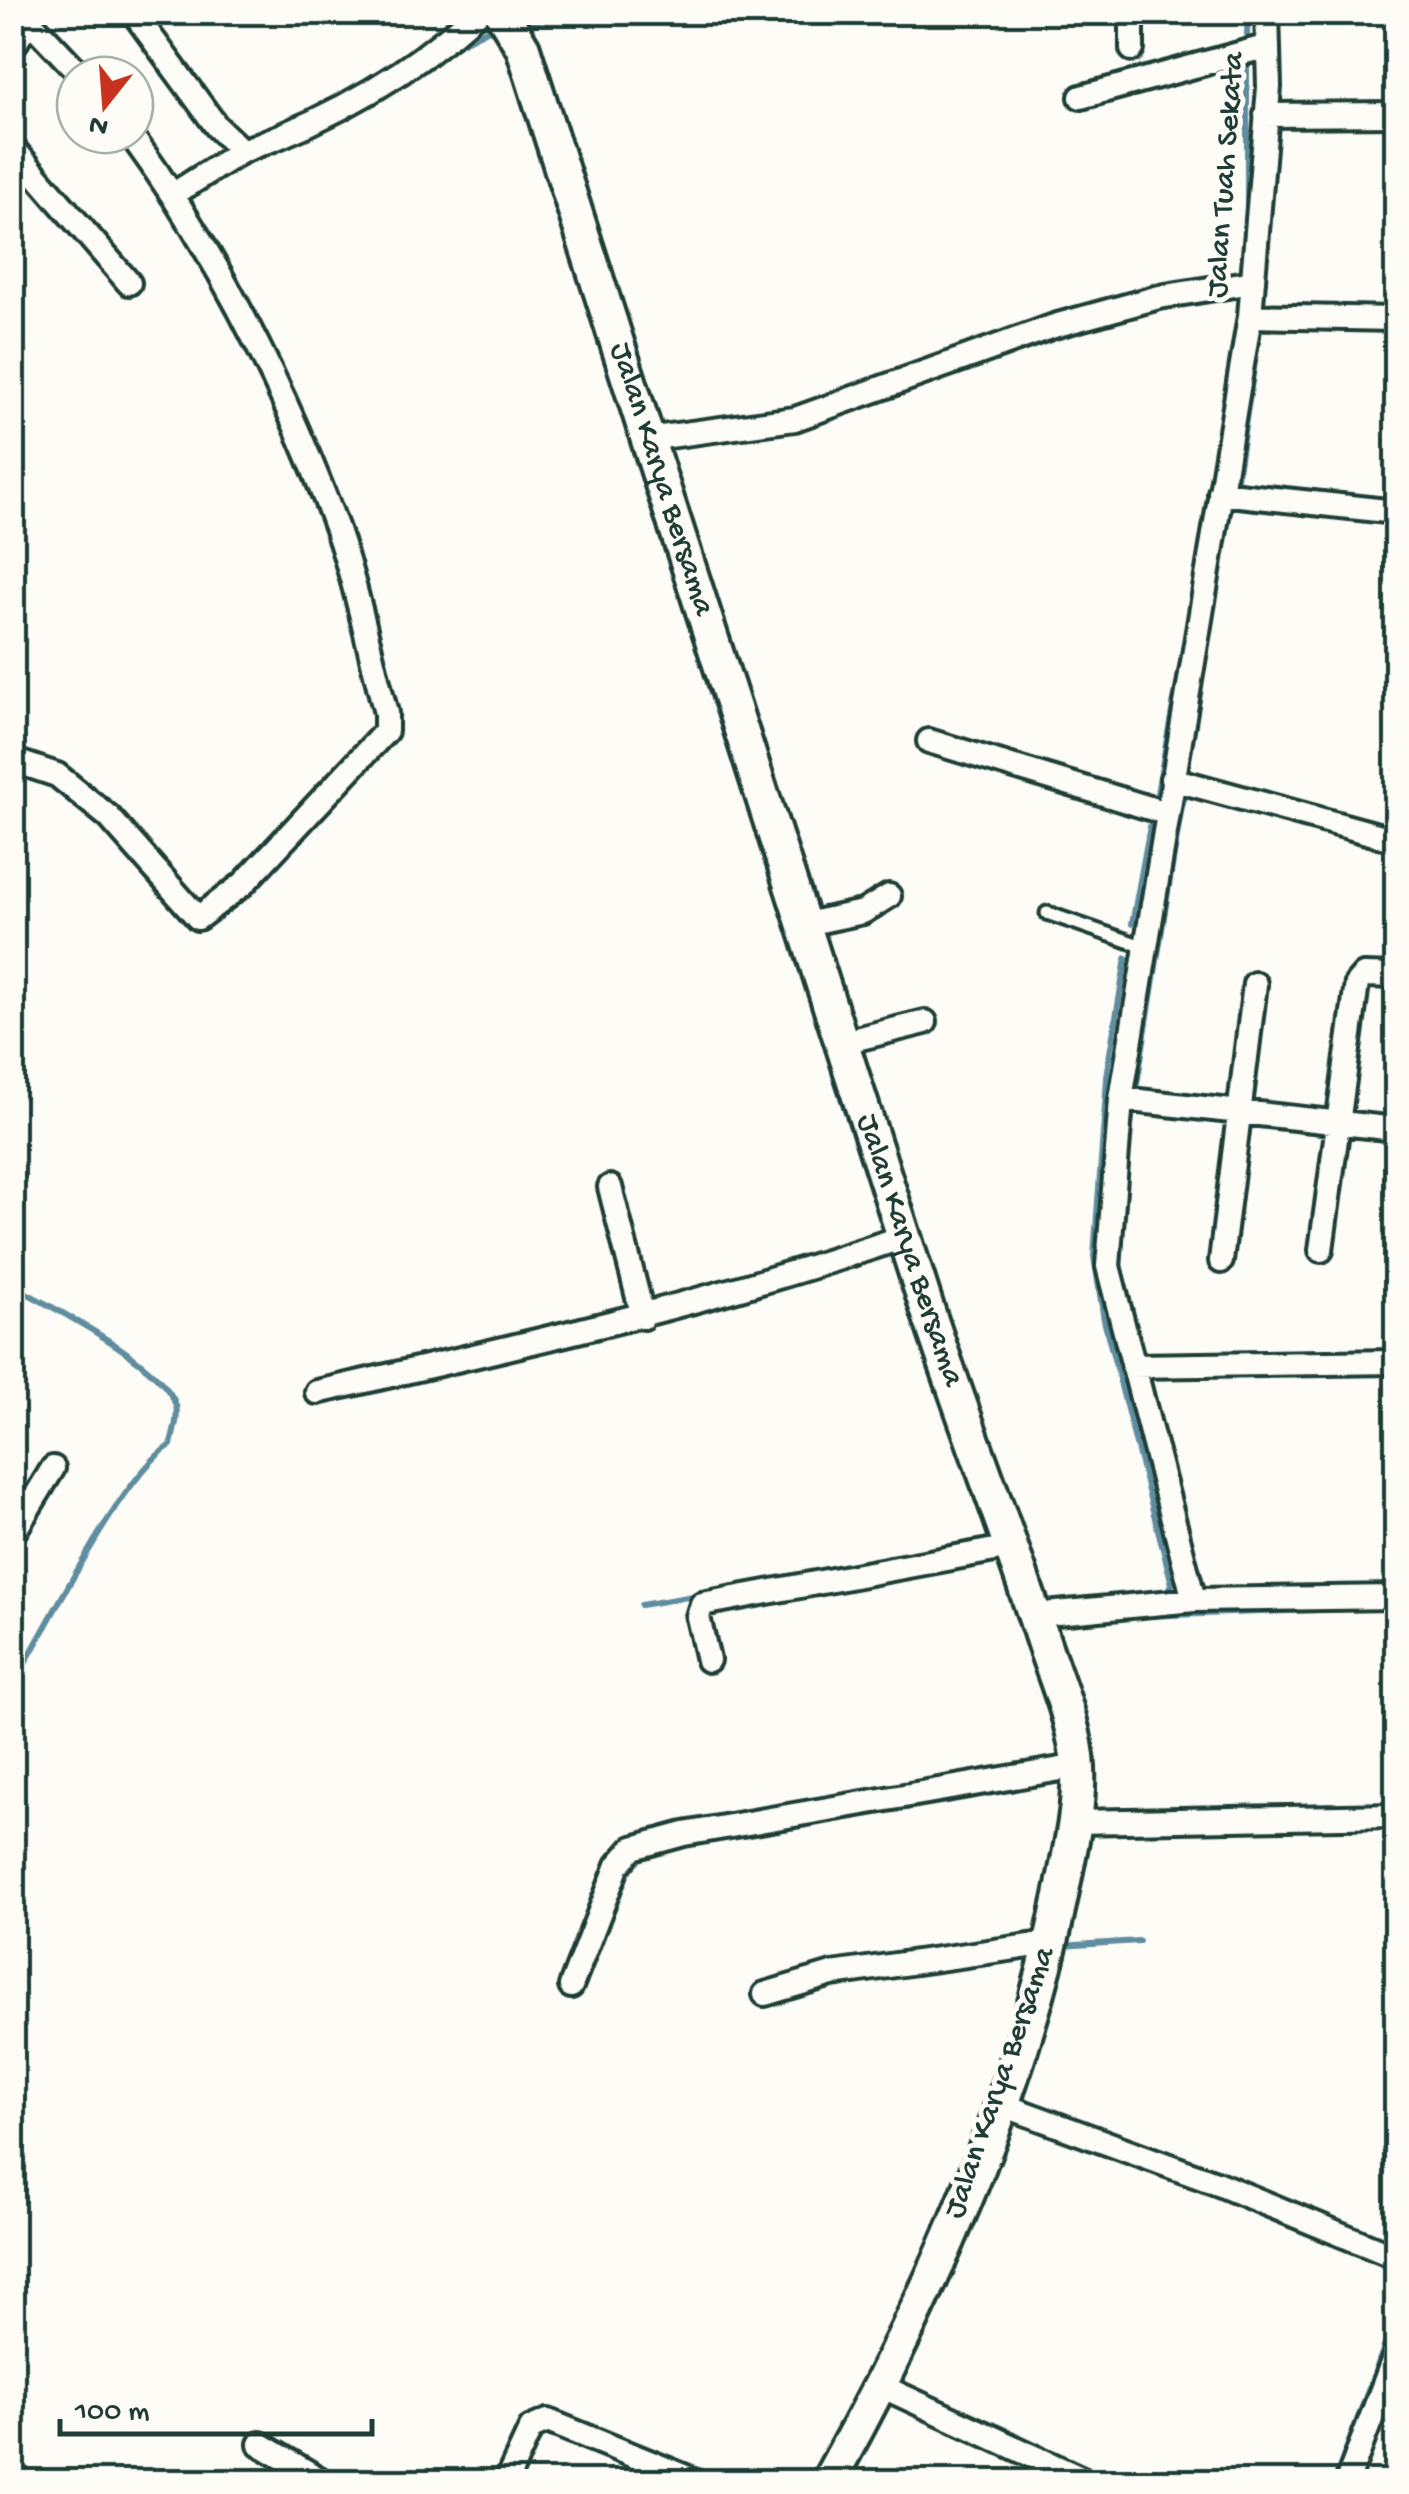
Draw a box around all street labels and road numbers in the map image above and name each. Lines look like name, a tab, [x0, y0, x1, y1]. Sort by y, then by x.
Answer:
street label: Jalan Tuah Sekata	[1199, 50, 1255, 299]
street label: Jalan Karya Bersama	[599, 338, 722, 622]
street label: Jalan Karya Bersama	[846, 1110, 972, 1393]
street label: Jalan Karya Bersama	[937, 1941, 1066, 2224]

